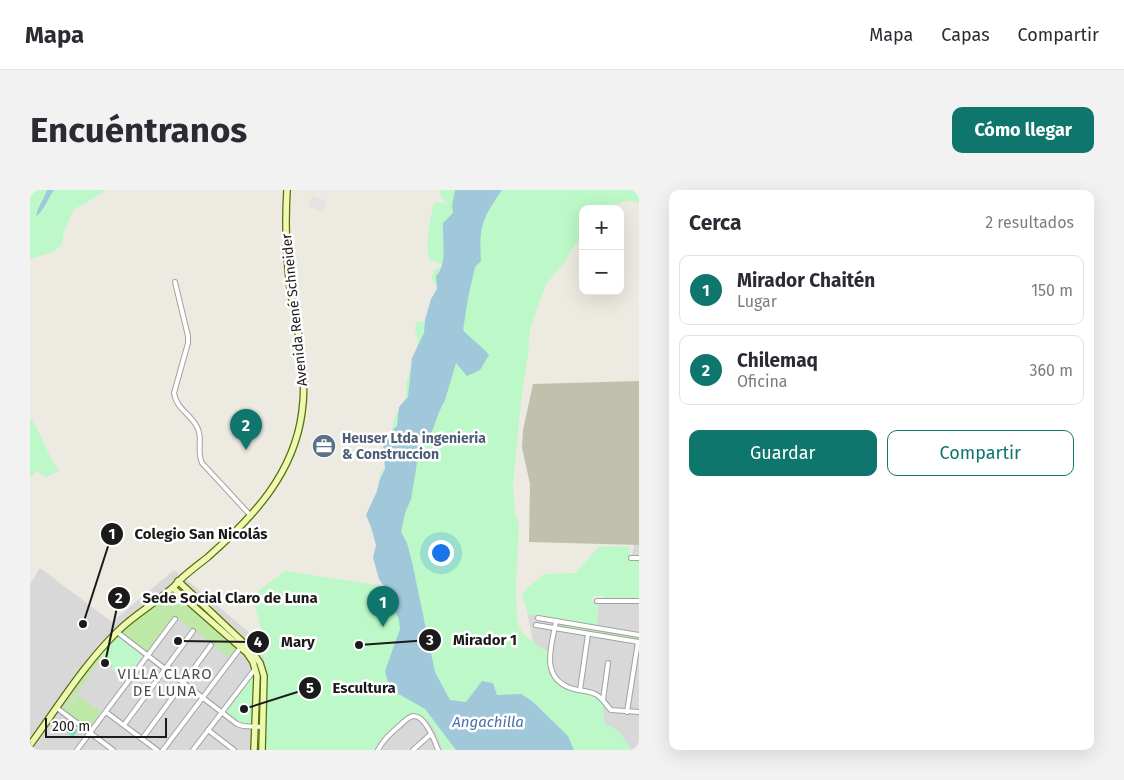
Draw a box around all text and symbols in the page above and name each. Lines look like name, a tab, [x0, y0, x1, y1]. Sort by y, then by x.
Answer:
text: Mapa	[25, 21, 84, 49]
text: Mapa	[869, 24, 913, 46]
text: Capas	[941, 24, 990, 46]
text: Compartir	[1018, 24, 1099, 46]
button: Cómo llegar	[952, 107, 1094, 153]
text: Encuéntranos	[30, 109, 247, 151]
map controls	[579, 205, 624, 295]
button: +	[579, 205, 624, 250]
text: Cerca	[689, 210, 741, 236]
text: 2 resultados	[985, 213, 1074, 232]
street label: Avenida René Schneider	[278, 232, 311, 387]
button: −	[579, 250, 624, 295]
text: Mirador Chaitén	[737, 269, 875, 292]
text: 1	[702, 281, 710, 300]
text: 150 m	[1031, 281, 1073, 300]
text: Lugar	[737, 292, 777, 311]
text: Chilemaq	[737, 349, 818, 372]
text: 2	[702, 361, 710, 380]
text: 360 m	[1030, 361, 1073, 380]
text: Oficina	[737, 372, 788, 391]
pin: 2	[230, 409, 262, 450]
place label: Heuser Ltda ingenieria & Construccion	[342, 430, 486, 463]
button: Guardar	[689, 430, 877, 476]
button: Compartir	[887, 430, 1074, 476]
office icon: Heuser Ltda ingenieria & Construccion	[311, 433, 337, 459]
callout: Colegio San Nicolás	[99, 519, 278, 549]
text: 1	[109, 525, 115, 543]
text: Colegio San Nicolás	[134, 525, 268, 543]
your location	[428, 540, 454, 566]
callout: Sede Social Claro de Luna	[107, 583, 327, 613]
pin: 1	[367, 586, 399, 627]
text: 2	[115, 589, 123, 607]
text: Sede Social Claro de Luna	[142, 589, 318, 607]
callout: Mirador 1	[418, 625, 527, 655]
callout: Mary	[246, 627, 325, 657]
text: 3	[425, 631, 434, 649]
text: Mirador 1	[453, 631, 517, 649]
text: 4	[254, 633, 263, 651]
text: Mary	[281, 633, 315, 651]
district label: VILLA CLARO DE LUNA	[117, 665, 213, 700]
callout: Escultura	[298, 673, 406, 703]
text: 5	[306, 679, 314, 697]
text: Escultura	[332, 679, 396, 697]
water label: Angachilla	[451, 713, 524, 731]
scale bar	[45, 715, 168, 738]
text: 200 m	[52, 718, 90, 735]

